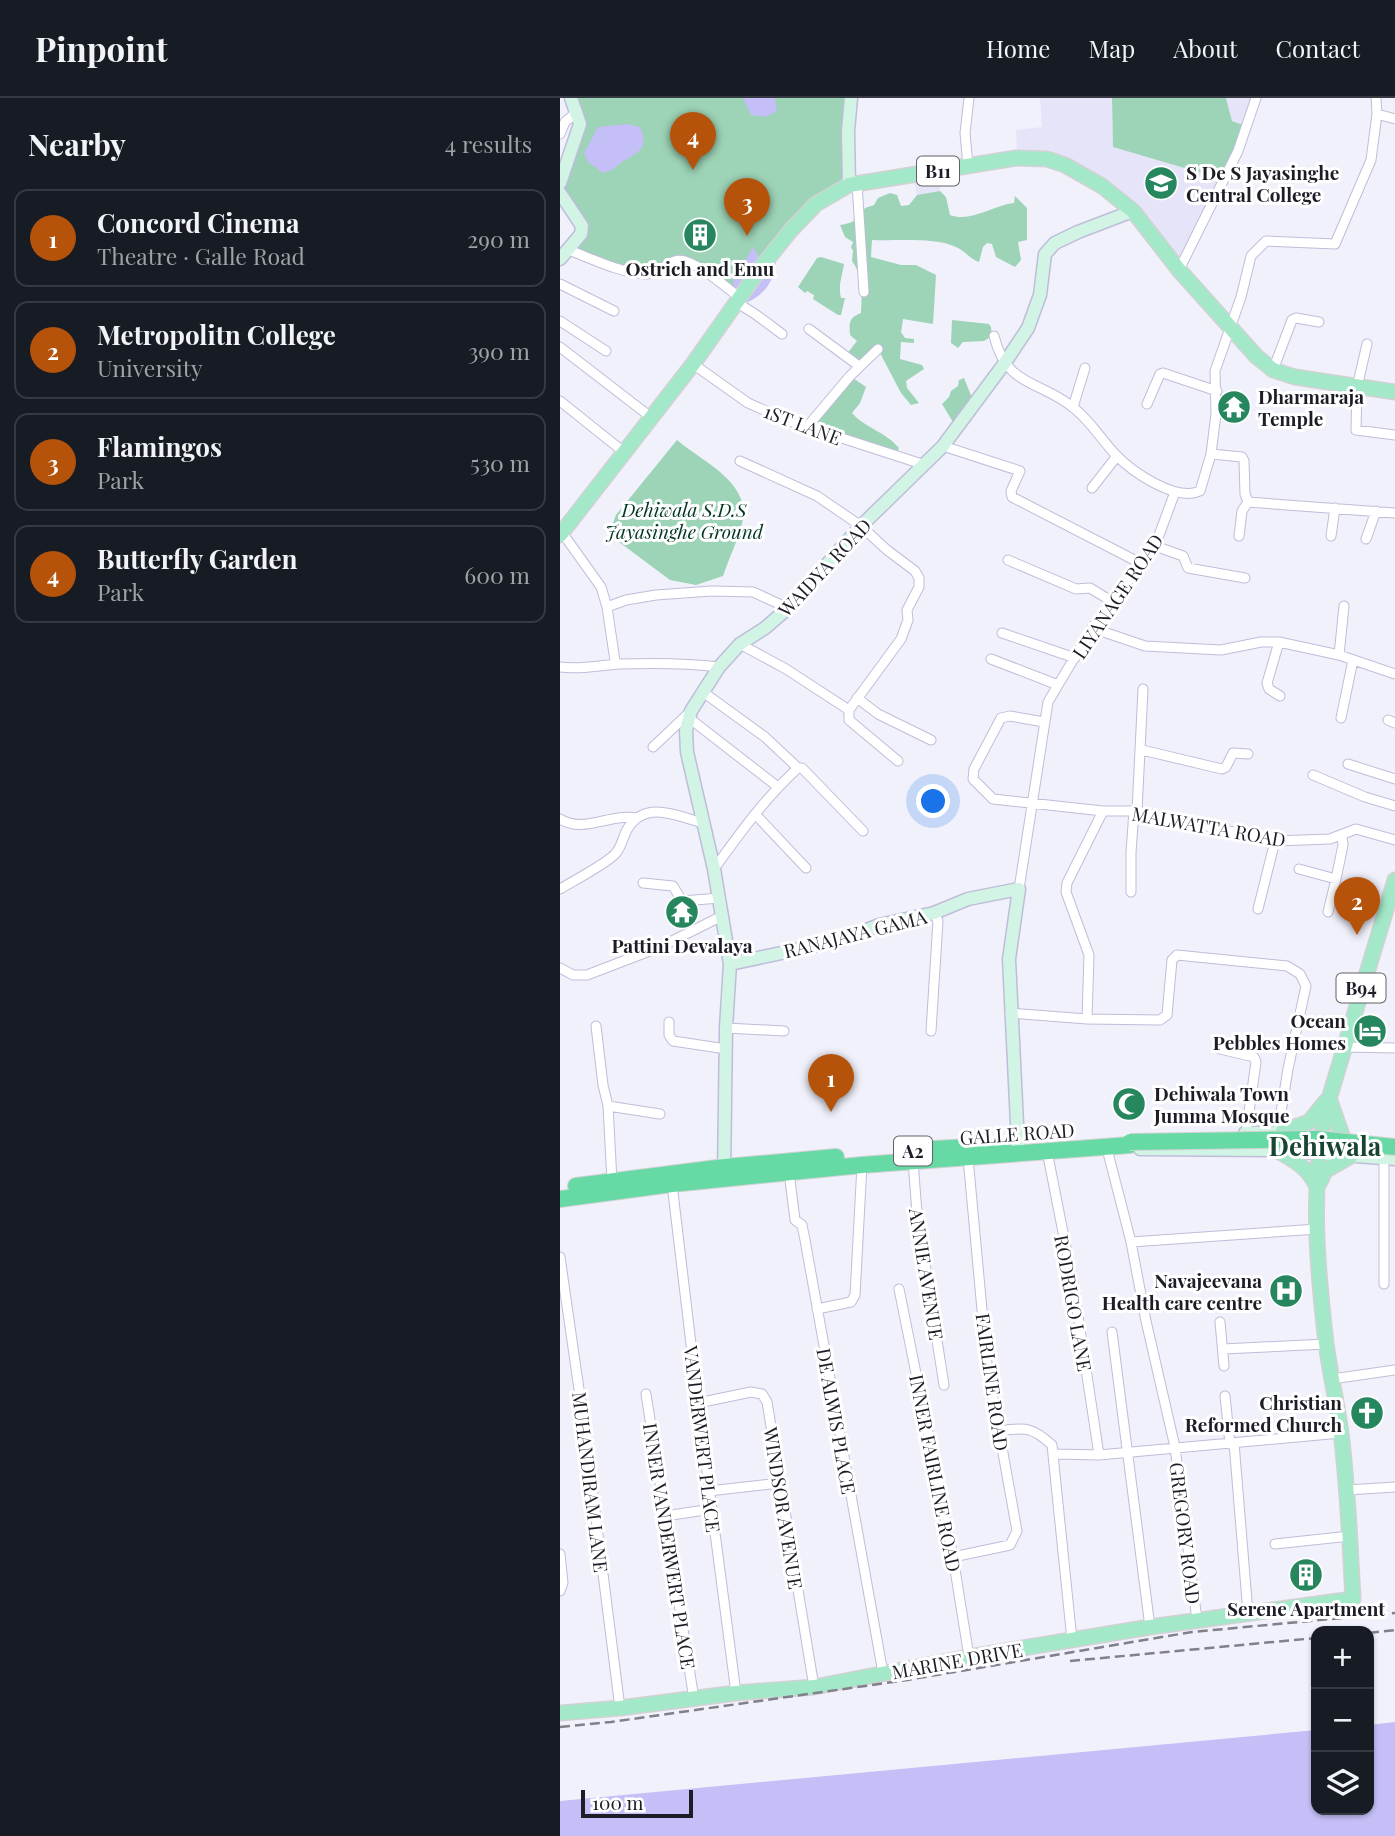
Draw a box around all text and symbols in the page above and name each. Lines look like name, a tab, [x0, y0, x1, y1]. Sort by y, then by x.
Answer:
text: Pinpoint	[35, 26, 168, 70]
text: Home	[986, 32, 1050, 64]
text: Map	[1088, 32, 1135, 64]
text: About	[1173, 32, 1237, 64]
text: Contact	[1275, 32, 1360, 64]
pin: 4	[670, 112, 716, 170]
text: Nearby	[28, 124, 126, 164]
text: 4 results	[445, 128, 532, 159]
road number: B11	[917, 156, 959, 186]
place label: S De S Jayasinghe Central College	[1186, 159, 1339, 207]
school or university icon: S De S Jayasinghe Central College	[1142, 164, 1180, 202]
pin: 3	[724, 178, 770, 236]
text: Concord Cinema	[97, 205, 299, 240]
building icon: Ostrich and Emu	[681, 216, 719, 254]
text: 1	[49, 223, 57, 254]
text: 290 m	[467, 223, 530, 254]
text: Theatre · Galle Road	[97, 240, 305, 271]
place label: Ostrich and Emu	[626, 255, 775, 281]
text: Metropolitn College	[97, 317, 336, 352]
text: 2	[47, 335, 59, 366]
text: 390 m	[468, 335, 530, 366]
text: University	[97, 352, 202, 383]
place label: Dharmaraja Temple	[1258, 383, 1364, 431]
temple icon: Dharmaraja Temple	[1215, 388, 1253, 426]
street label: 1ST LANE	[760, 397, 846, 451]
text: Flamingos	[97, 429, 222, 464]
text: 3	[47, 447, 59, 478]
text: 530 m	[470, 447, 530, 478]
text: Park	[97, 464, 144, 495]
park label: Dehiwala S.D.S Jayasinghe Ground	[605, 496, 764, 544]
street label: WAIDYA ROAD	[771, 512, 876, 623]
street label: LIYANAGE ROAD	[1065, 528, 1169, 664]
text: Butterfly Garden	[97, 541, 297, 576]
text: 4	[47, 559, 59, 590]
text: 600 m	[464, 559, 530, 590]
text: Park	[97, 576, 144, 607]
your location	[916, 784, 950, 818]
street label: MALWATTA ROAD	[1130, 800, 1288, 852]
pin: 2	[1334, 877, 1380, 935]
temple icon: Pattini Devalaya	[663, 893, 701, 931]
street label: RANAJAYA GAMA	[781, 902, 930, 963]
place label: Pattini Devalaya	[611, 932, 753, 958]
road number: B94	[1336, 974, 1386, 1002]
place label: Ocean Pebbles Homes	[1213, 1007, 1346, 1055]
hotel icon: Ocean Pebbles Homes	[1351, 1012, 1389, 1050]
pin: 1	[808, 1054, 854, 1112]
place label: Dehiwala Town Jumma Mosque	[1153, 1080, 1290, 1128]
mosque icon: Dehiwala Town Jumma Mosque	[1110, 1085, 1148, 1123]
street label: GALLE ROAD	[959, 1116, 1075, 1150]
district label: Dehiwala	[1269, 1128, 1382, 1163]
road number: A2	[894, 1136, 932, 1166]
street label: ANNIE AVENUE	[904, 1205, 950, 1342]
street label: RODRIGO LANE	[1049, 1233, 1099, 1373]
place label: Navajeevana Health care centre	[1102, 1267, 1262, 1315]
hospital icon: Navajeevana Health care centre	[1267, 1272, 1305, 1310]
street label: FAIRLINE ROAD	[970, 1311, 1016, 1453]
street label: VANDERWERT PLACE	[679, 1343, 727, 1534]
street label: DE ALWIS PLACE	[811, 1346, 863, 1496]
street label: INNER FAIRLINE ROAD	[904, 1372, 968, 1574]
place label: Christian Reformed Church	[1185, 1389, 1342, 1437]
street label: MUHANDIRAM LANE	[567, 1390, 615, 1574]
church icon: Christian Reformed Church	[1348, 1394, 1386, 1432]
street label: INNER VANDERWERT PLACE	[638, 1421, 702, 1671]
street label: WINDSOR AVENUE	[758, 1424, 810, 1591]
street label: GREGORY ROAD	[1164, 1461, 1208, 1605]
building icon: Serene Apartment	[1287, 1556, 1325, 1594]
place label: Serene Apartment	[1227, 1595, 1385, 1621]
map controls	[1311, 1626, 1374, 1815]
button: +	[1311, 1626, 1374, 1689]
street label: MARINE DRIVE	[890, 1636, 1024, 1684]
button: −	[1311, 1689, 1374, 1752]
button: layers	[1311, 1752, 1374, 1815]
scale bar	[581, 1787, 693, 1819]
text: 100 m	[592, 1789, 643, 1815]

